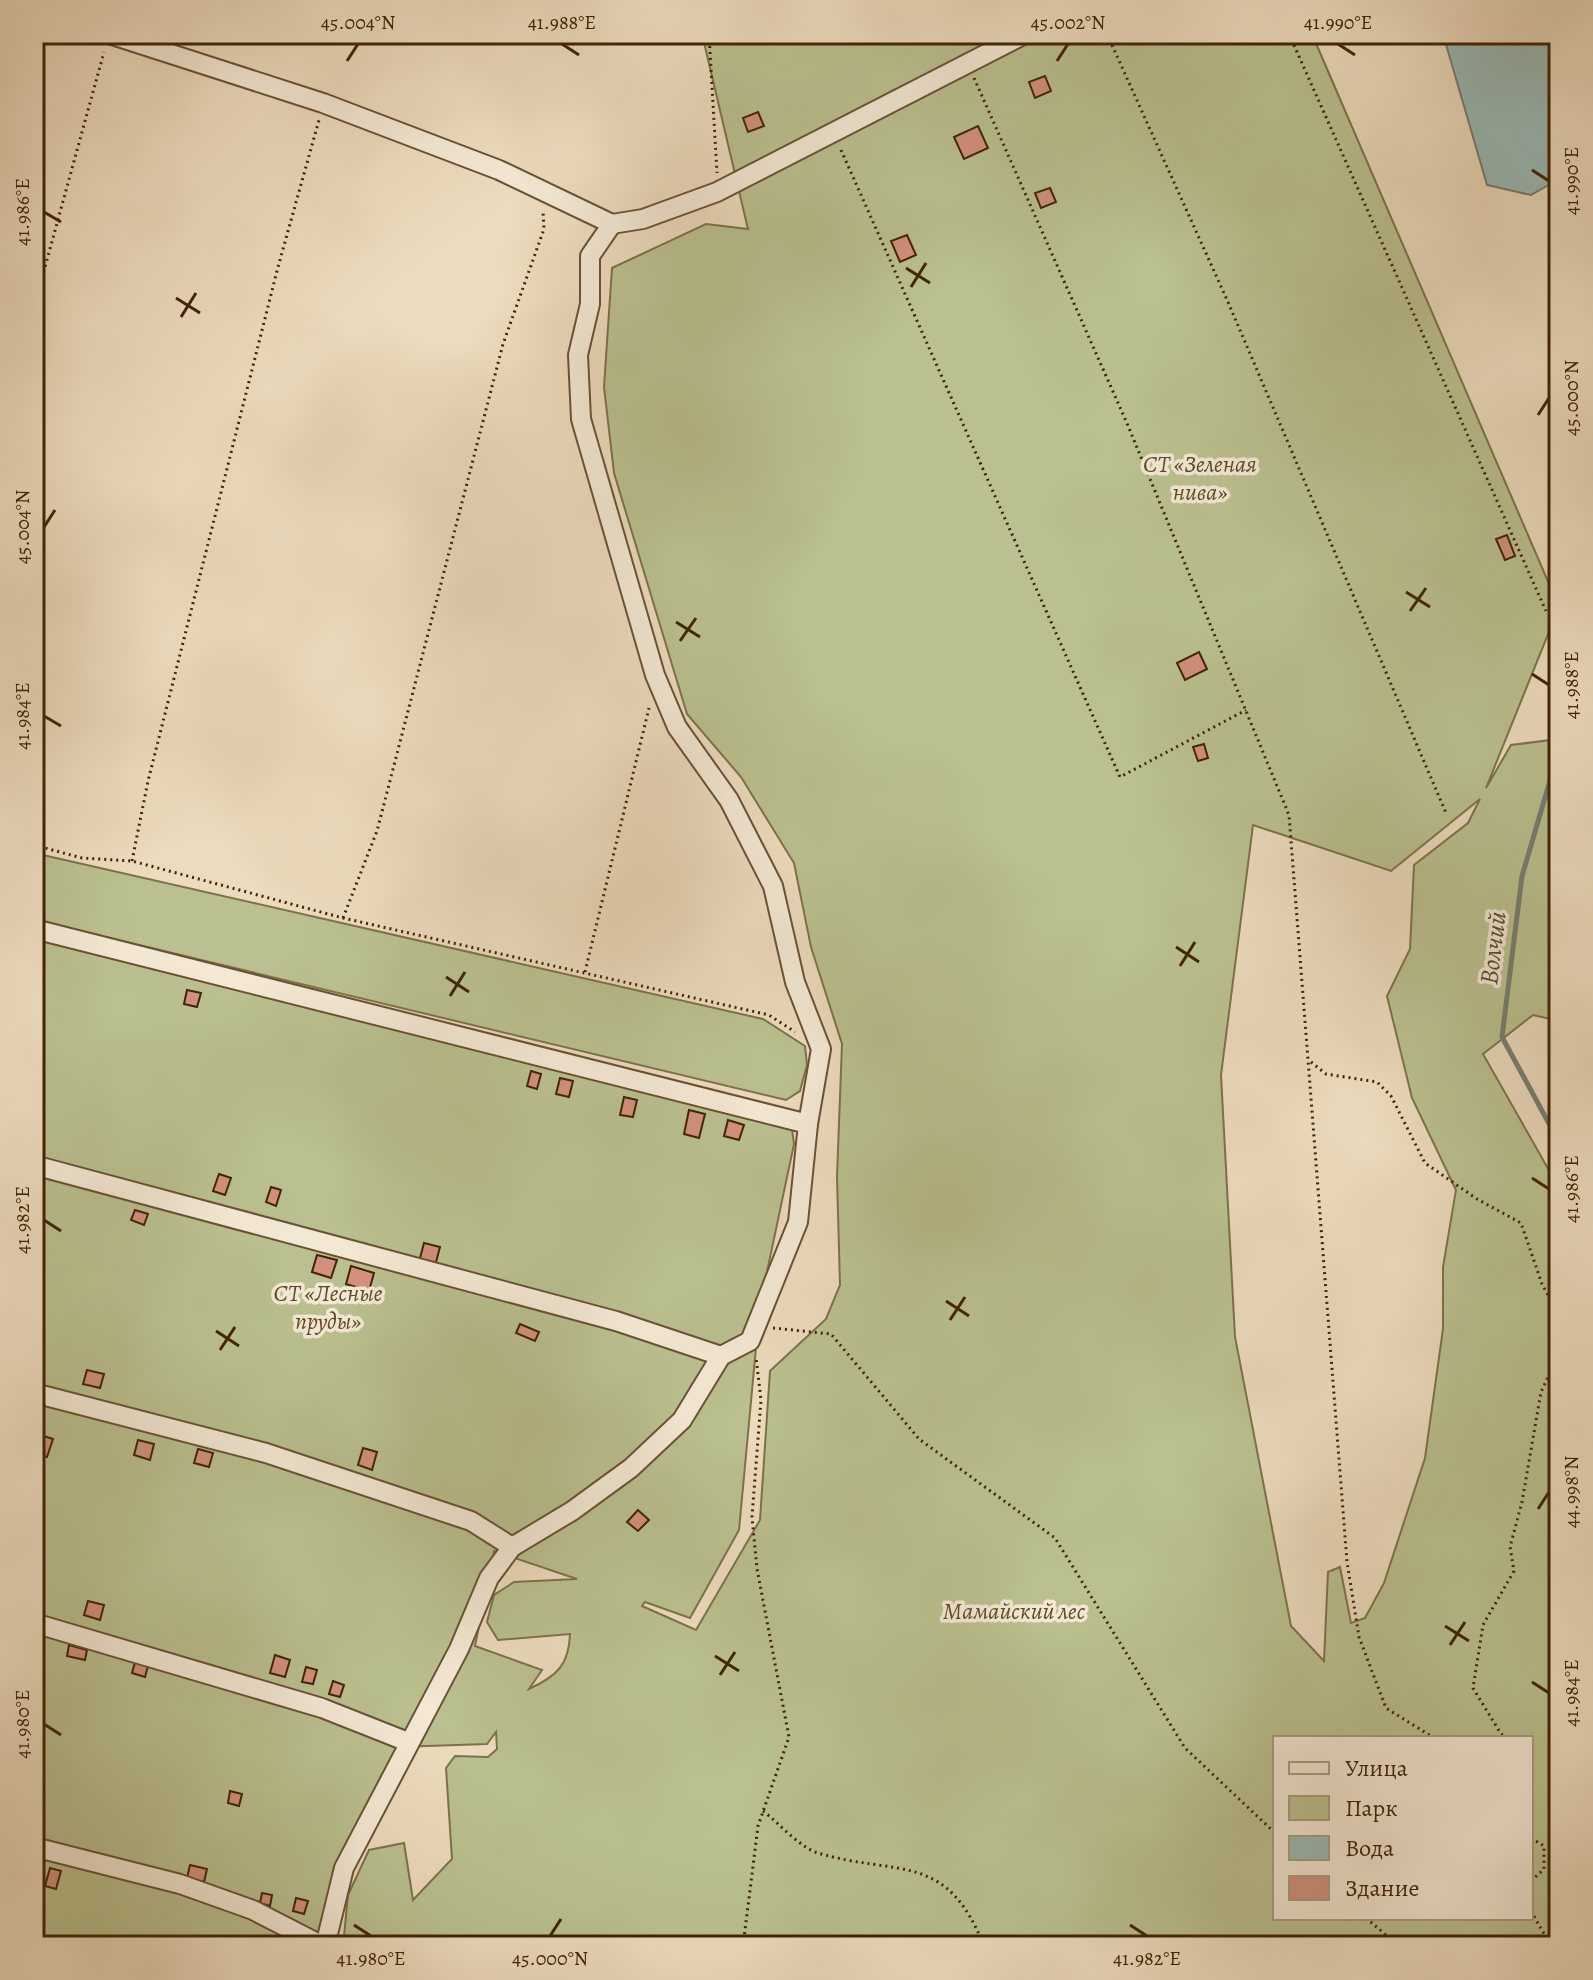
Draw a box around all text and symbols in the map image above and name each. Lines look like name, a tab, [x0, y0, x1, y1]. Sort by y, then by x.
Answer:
text: 45.004°N	[321, 9, 395, 36]
text: 41.988°E	[528, 9, 596, 36]
text: 45.002°N	[1031, 9, 1106, 36]
text: 41.990°E	[1304, 9, 1372, 36]
text: 41.990°E	[1558, 147, 1585, 215]
text: 41.986°E	[9, 178, 36, 246]
text: 45.000°N	[1558, 360, 1585, 436]
park label: СТ «Зеленая нива»	[1143, 448, 1257, 508]
text: 45.004°N	[9, 490, 36, 564]
text: 41.988°E	[1558, 651, 1585, 719]
text: 41.984°E	[9, 682, 36, 750]
water label: Волчий	[1471, 909, 1515, 987]
text: 41.986°E	[1558, 1155, 1585, 1223]
text: 41.982°E	[9, 1186, 36, 1254]
park label: СТ «Лесные пруды»	[274, 1277, 383, 1337]
text: 44.998°N	[1558, 1456, 1585, 1528]
park label: Мамайский лес	[943, 1595, 1086, 1627]
text: 41.984°E	[1558, 1659, 1585, 1727]
text: 41.980°E	[9, 1689, 36, 1759]
legend	[1273, 1736, 1533, 1920]
text: Улица	[1345, 1752, 1408, 1784]
text: Парк	[1345, 1792, 1398, 1824]
text: Вода	[1345, 1832, 1394, 1864]
text: Здание	[1345, 1872, 1420, 1904]
text: 41.980°E	[336, 1945, 406, 1972]
text: 45.000°N	[512, 1945, 588, 1972]
text: 41.982°E	[1113, 1945, 1181, 1972]

